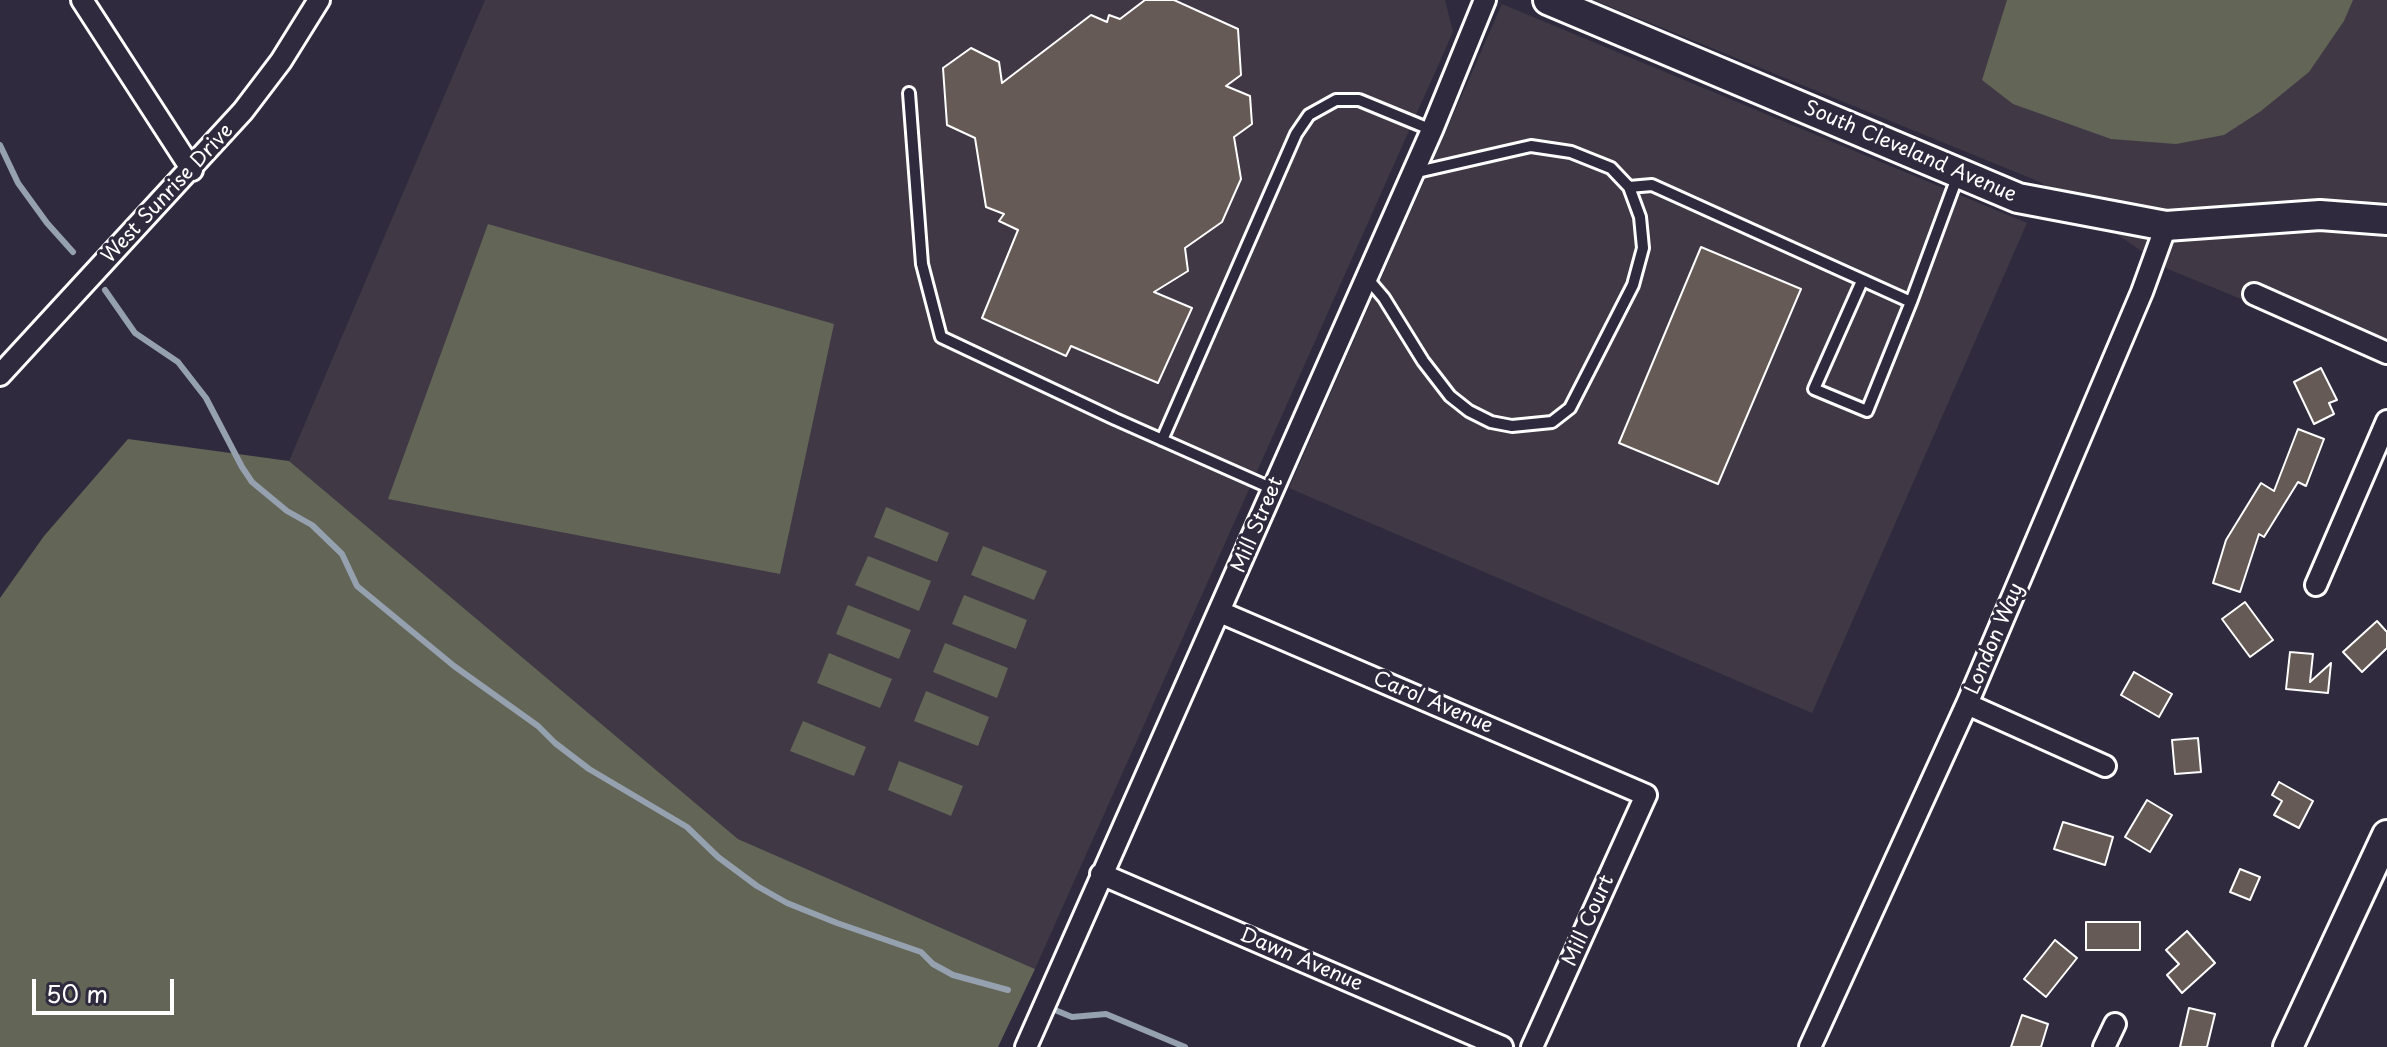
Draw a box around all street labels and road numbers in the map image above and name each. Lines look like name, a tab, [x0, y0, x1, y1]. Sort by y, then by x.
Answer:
street label: South Cleveland Avenue	[1800, 96, 2020, 208]
street label: West Sunrise Drive	[97, 119, 239, 269]
street label: Mill Street	[1227, 473, 1289, 577]
street label: London Way	[1961, 580, 2029, 698]
street label: Carol Avenue	[1370, 667, 1496, 739]
street label: Mill Court	[1558, 872, 1620, 970]
street label: Dawn Avenue	[1236, 923, 1366, 997]

